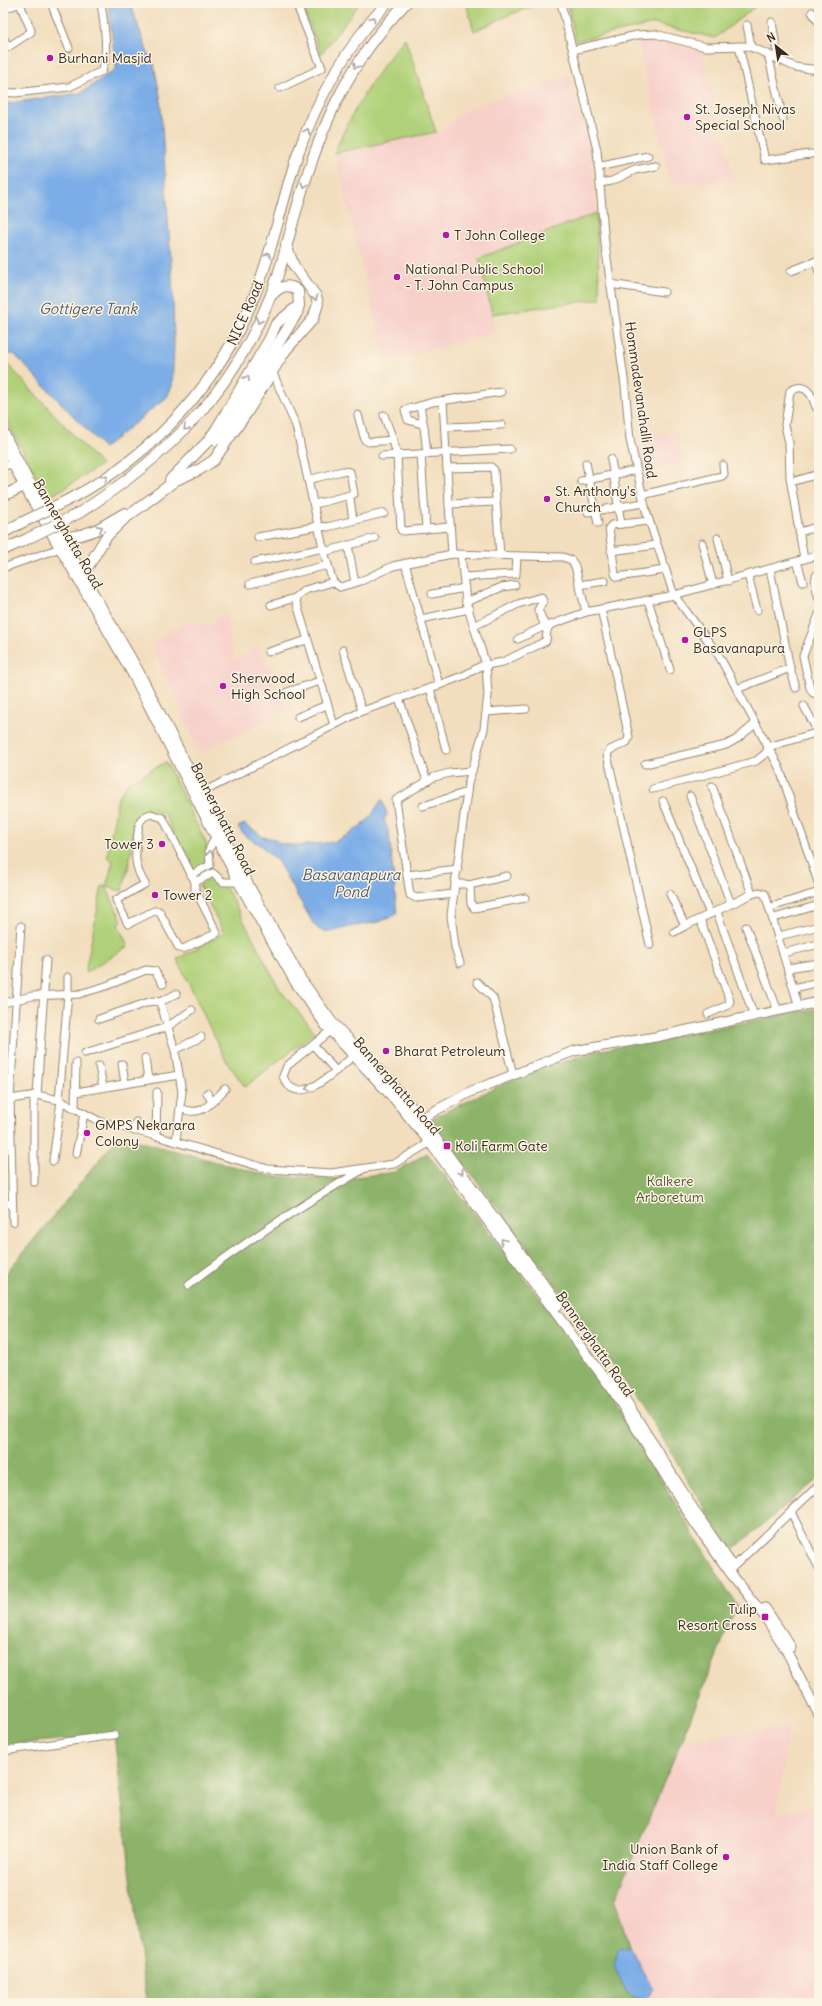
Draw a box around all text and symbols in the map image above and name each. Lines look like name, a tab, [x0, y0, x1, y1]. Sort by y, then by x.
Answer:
one-way arrow	[368, 17, 375, 24]
north arrow	[756, 26, 796, 66]
text: N	[764, 29, 778, 45]
place label: Burhani Masjid	[58, 49, 152, 67]
marker: Burhani Masjid	[45, 53, 55, 63]
one-way arrow	[353, 62, 361, 69]
place label: St. Joseph Nivas Special School	[695, 100, 796, 134]
marker: St. Joseph Nivas Special School	[682, 112, 692, 122]
one-way arrow	[302, 127, 310, 134]
one-way arrow	[300, 181, 309, 188]
place label: T John College	[454, 226, 545, 244]
marker: T John College	[441, 230, 451, 240]
one-way arrow	[263, 251, 272, 258]
place label: National Public School - T. John Campus	[405, 260, 544, 294]
marker: National Public School - T. John Campus	[392, 272, 402, 282]
street label: NICE Road	[223, 278, 267, 348]
one-way arrow	[310, 294, 318, 301]
water label: Gottigere Tank	[39, 299, 138, 318]
one-way arrow	[256, 317, 264, 324]
street label: Hommadevanahalli Road	[621, 320, 661, 480]
one-way arrow	[243, 375, 250, 382]
one-way arrow	[184, 423, 191, 431]
one-way arrow	[101, 475, 108, 483]
street label: Bannerghatta Road	[29, 476, 107, 592]
place label: St. Anthony's Church	[555, 482, 636, 516]
marker: St. Anthony's Church	[542, 494, 552, 504]
one-way arrow	[95, 525, 103, 532]
place label: GLPS Basavanapura	[693, 623, 785, 657]
marker: GLPS Basavanapura	[680, 635, 690, 645]
place label: Sherwood High School	[231, 669, 305, 703]
marker: Sherwood High School	[218, 681, 228, 691]
street label: Bannerghatta Road	[187, 760, 259, 878]
place label: Tower 3	[104, 835, 154, 853]
marker: Tower 3	[157, 839, 167, 849]
one-way arrow	[206, 850, 214, 856]
water label: Basavanapura Pond	[302, 865, 402, 901]
place label: Tower 2	[163, 886, 213, 904]
marker: Tower 2	[150, 890, 160, 900]
street label: Bannerghatta Road	[350, 1033, 444, 1139]
place label: Bharat Petroleum	[394, 1042, 506, 1060]
marker: Bharat Petroleum	[381, 1046, 391, 1056]
one-way arrow	[305, 1083, 312, 1092]
place label: GMPS Nekarara Colony	[95, 1116, 195, 1150]
marker: GMPS Nekarara Colony	[82, 1128, 92, 1138]
place label: Koli Farm Gate	[455, 1137, 548, 1155]
marker: Koli Farm Gate	[442, 1141, 452, 1151]
one-way arrow	[456, 1167, 463, 1174]
park label: Kalkere Arboretum	[636, 1172, 704, 1206]
one-way arrow	[500, 1238, 507, 1245]
street label: Bannerghatta Road	[552, 1288, 638, 1400]
place label: Tulip Resort Cross	[678, 1600, 757, 1634]
marker: Tulip Resort Cross	[760, 1612, 770, 1622]
place label: Union Bank of India Staff College	[602, 1840, 718, 1874]
marker: Union Bank of India Staff College	[721, 1852, 731, 1862]

